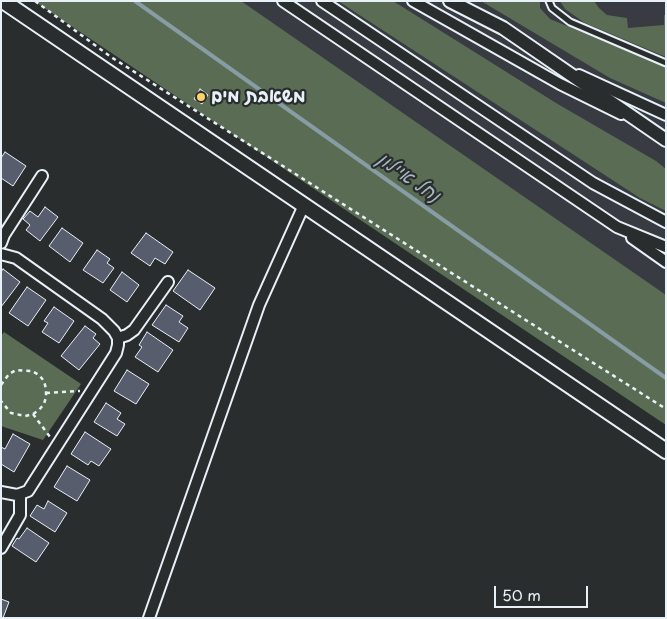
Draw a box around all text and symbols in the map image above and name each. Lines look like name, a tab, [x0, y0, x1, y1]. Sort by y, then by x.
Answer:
place label: משאבת מים	[211, 86, 306, 108]
marker: משאבת מים	[195, 91, 207, 103]
water label: נחל איילון	[372, 148, 444, 208]
scale bar	[497, 576, 591, 608]
text: 50 m	[502, 583, 541, 606]

